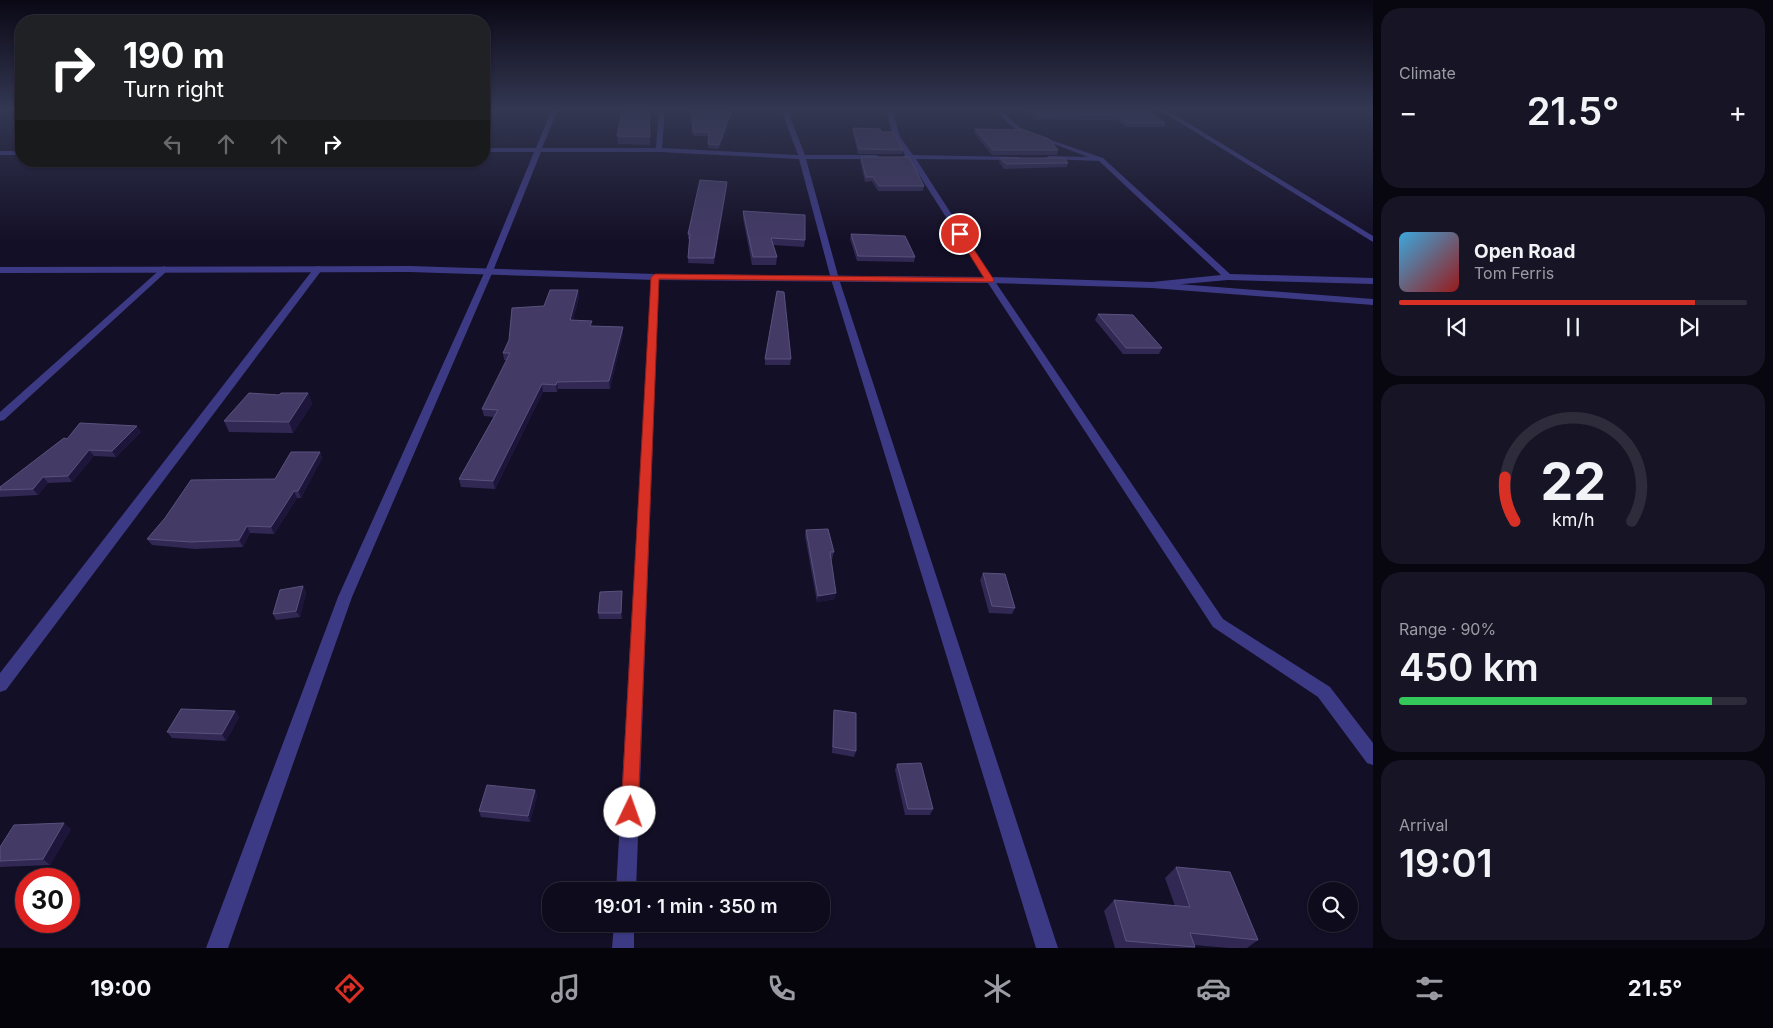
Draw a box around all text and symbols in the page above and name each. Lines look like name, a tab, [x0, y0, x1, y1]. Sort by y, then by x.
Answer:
text: 190 m	[123, 34, 225, 76]
icon: right	[40, 35, 105, 100]
text: Climate	[1399, 63, 1456, 83]
text: Turn right	[123, 76, 224, 102]
text: 21.5°	[1527, 88, 1619, 134]
text: −	[1399, 95, 1418, 129]
text: +	[1728, 95, 1747, 129]
icon: left	[159, 130, 187, 158]
icon: ahead	[212, 130, 240, 158]
icon: ahead	[265, 130, 293, 158]
icon: right	[318, 130, 346, 158]
pin	[939, 213, 981, 255]
icon: arrive	[946, 220, 974, 248]
text: Open Road	[1474, 240, 1575, 263]
text: Tom Ferris	[1474, 263, 1554, 283]
icon: previous	[1443, 313, 1471, 341]
icon: pause	[1559, 313, 1587, 341]
icon: next	[1675, 313, 1703, 341]
text: 22	[1540, 450, 1606, 513]
text: km/h	[1552, 509, 1594, 530]
text: Range · 90%	[1399, 619, 1496, 639]
text: 450 km	[1399, 644, 1539, 690]
position arrow	[603, 785, 655, 837]
text: Arrival	[1399, 815, 1448, 835]
text: 19:01	[1399, 840, 1493, 886]
speed limit sign: 30	[15, 868, 80, 933]
map controls	[1308, 882, 1358, 932]
button: search	[1308, 882, 1358, 932]
text: 19:01 · 1 min · 350 m	[594, 895, 778, 918]
icon: directions	[332, 971, 367, 1006]
icon: music	[548, 971, 583, 1006]
icon: phone	[764, 971, 799, 1006]
icon: climate	[980, 971, 1015, 1006]
icon: car	[1196, 971, 1231, 1006]
icon: filters	[1412, 971, 1447, 1006]
text: 19:00	[90, 975, 151, 1001]
text: 21.5°	[1628, 975, 1682, 1001]

